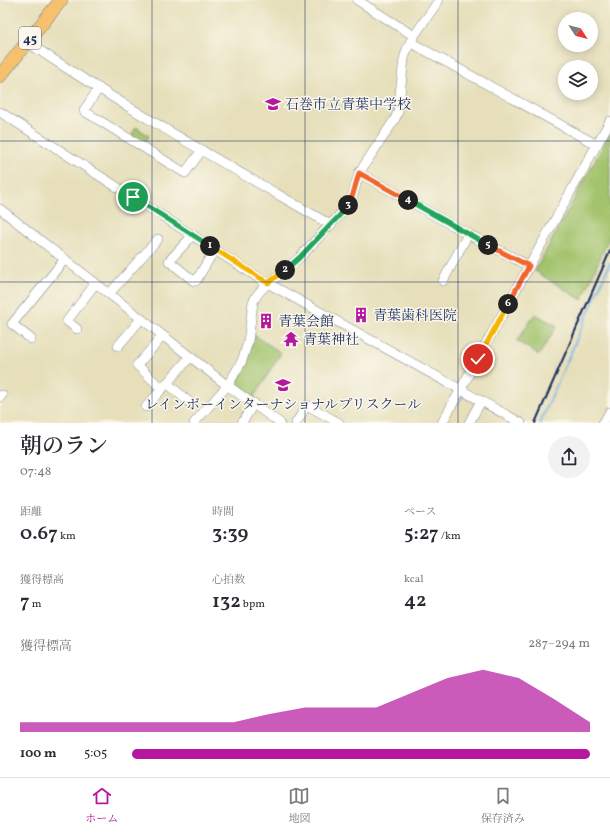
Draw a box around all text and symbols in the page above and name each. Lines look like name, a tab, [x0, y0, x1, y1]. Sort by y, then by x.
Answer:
north arrow	[558, 12, 598, 52]
map controls	[558, 12, 598, 100]
road number: 45	[19, 27, 41, 49]
button: layers	[558, 60, 598, 100]
school or university icon: 石巻市立青葉中学校	[264, 95, 282, 113]
place label: 石巻市立青葉中学校	[285, 96, 411, 115]
pin	[116, 180, 150, 214]
icon: arrive	[122, 186, 144, 208]
pin: 4	[398, 190, 418, 210]
text: 4	[405, 192, 411, 207]
pin: 3	[338, 195, 358, 215]
text: 3	[345, 197, 351, 212]
pin: 5	[478, 235, 498, 255]
pin: 1	[200, 236, 220, 256]
text: 5	[485, 237, 491, 252]
text: 1	[208, 238, 212, 253]
pin: 2	[275, 260, 295, 280]
text: 2	[282, 262, 288, 277]
pin: 6	[498, 294, 518, 314]
text: 6	[505, 296, 511, 311]
building icon: 青葉歯科医院	[352, 306, 370, 324]
place label: 青葉歯科医院	[373, 307, 457, 326]
building icon: 青葉会館	[257, 312, 275, 330]
place label: 青葉会館	[278, 313, 334, 332]
temple icon: 青葉神社	[282, 330, 300, 348]
place label: 青葉神社	[303, 331, 359, 350]
pin	[461, 342, 495, 376]
icon: check	[467, 348, 489, 370]
school or university icon: レインボーインターナショナルプリスクール	[274, 376, 292, 394]
place label: レインボーインターナショナルプリスクール	[145, 396, 421, 415]
text: 朝のラン	[20, 432, 108, 463]
button: share	[548, 436, 590, 478]
text: 07:48	[20, 463, 51, 481]
text: 距離	[20, 505, 42, 520]
text: 時間	[212, 505, 234, 520]
text: ペース	[404, 505, 436, 520]
text: 0.67	[20, 520, 58, 548]
text: 3:39	[212, 520, 248, 548]
text: 5:27	[404, 520, 439, 548]
text: km	[58, 529, 76, 544]
text: /km	[439, 529, 461, 544]
text: kcal	[404, 572, 424, 587]
text: 獲得標高	[20, 573, 64, 588]
text: 心拍数	[212, 573, 245, 588]
text: 42	[404, 587, 427, 615]
text: 7	[20, 588, 30, 616]
text: 132	[212, 588, 241, 616]
text: m	[30, 597, 42, 612]
text: bpm	[241, 597, 265, 612]
text: 287–294 m	[528, 635, 590, 653]
text: 獲得標高	[20, 638, 72, 656]
text: 100 m	[20, 745, 57, 763]
text: 5:05	[84, 745, 107, 763]
tab: ホーム	[85, 785, 118, 827]
tab: 地図	[288, 785, 310, 827]
tab: 保存済み	[481, 785, 525, 827]

